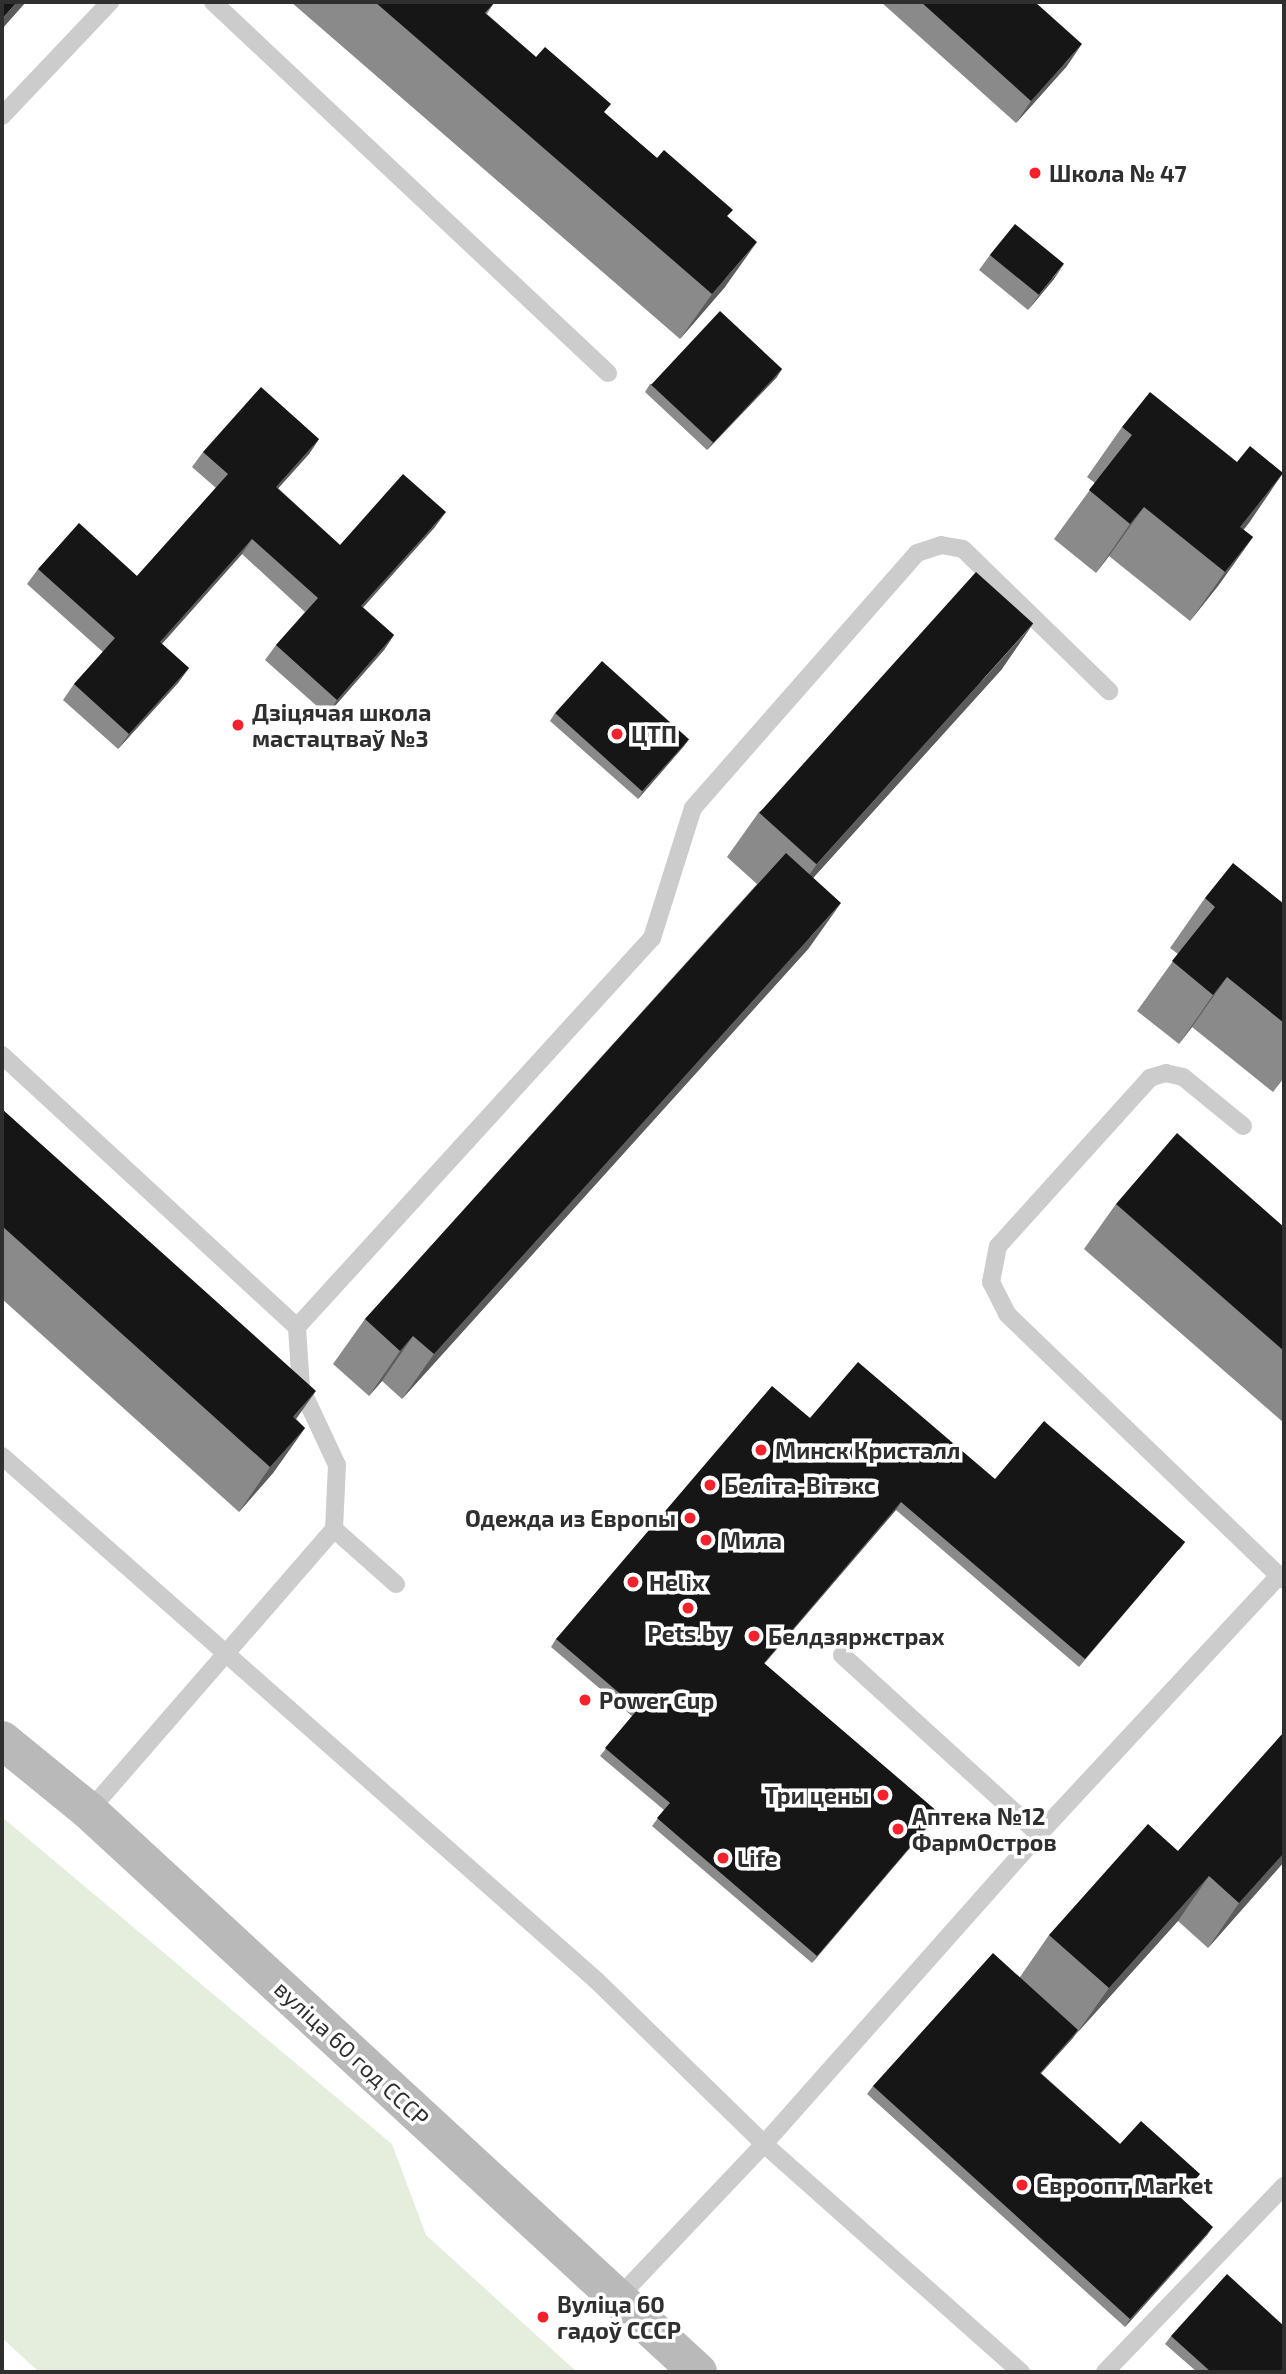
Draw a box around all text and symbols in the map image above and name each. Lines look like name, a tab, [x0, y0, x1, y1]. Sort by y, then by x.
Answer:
place label: Школа № 47	[1049, 159, 1187, 187]
marker: Школа № 47	[1027, 165, 1043, 181]
place label: Дзіцячая школа мастацтваў №3	[252, 698, 431, 752]
marker: Дзіцячая школа мастацтваў №3	[230, 717, 246, 733]
place label: ЦТП	[631, 720, 677, 748]
marker: ЦТП	[609, 726, 625, 742]
place label: Минск Кристалл	[775, 1436, 960, 1464]
marker: Минск Кристалл	[753, 1442, 769, 1458]
place label: Беліта-Вітэкс	[724, 1471, 876, 1499]
marker: Беліта-Вітэкс	[702, 1477, 718, 1493]
place label: Одежда из Европы	[465, 1504, 676, 1532]
marker: Одежда из Европы	[682, 1510, 698, 1526]
place label: Мила	[720, 1526, 782, 1554]
marker: Мила	[698, 1532, 714, 1548]
place label: Helix	[649, 1568, 705, 1596]
marker: Helix	[623, 1572, 643, 1592]
marker: Pets.by	[680, 1600, 696, 1616]
place label: Pets.by	[648, 1619, 728, 1647]
place label: Белдзяржстрах	[768, 1622, 945, 1650]
marker: Белдзяржстрах	[746, 1628, 762, 1644]
place label: Power Cup	[599, 1686, 715, 1714]
marker: Power Cup	[577, 1692, 593, 1708]
place label: Три цены	[765, 1781, 869, 1809]
marker: Три цены	[875, 1787, 891, 1803]
place label: Аптека №12 ФармОстров	[912, 1802, 1057, 1856]
marker: Аптека №12 ФармОстров	[890, 1821, 906, 1837]
place label: Life	[737, 1844, 778, 1872]
marker: Life	[715, 1850, 731, 1866]
street label: вуліца 60 год СССР	[269, 1974, 435, 2132]
place label: Евроопт Market	[1036, 2171, 1213, 2199]
marker: Евроопт Market	[1014, 2177, 1030, 2193]
place label: Вуліца 60 гадоў СССР	[557, 2290, 681, 2344]
marker: Вуліца 60 гадоў СССР	[535, 2309, 551, 2325]

